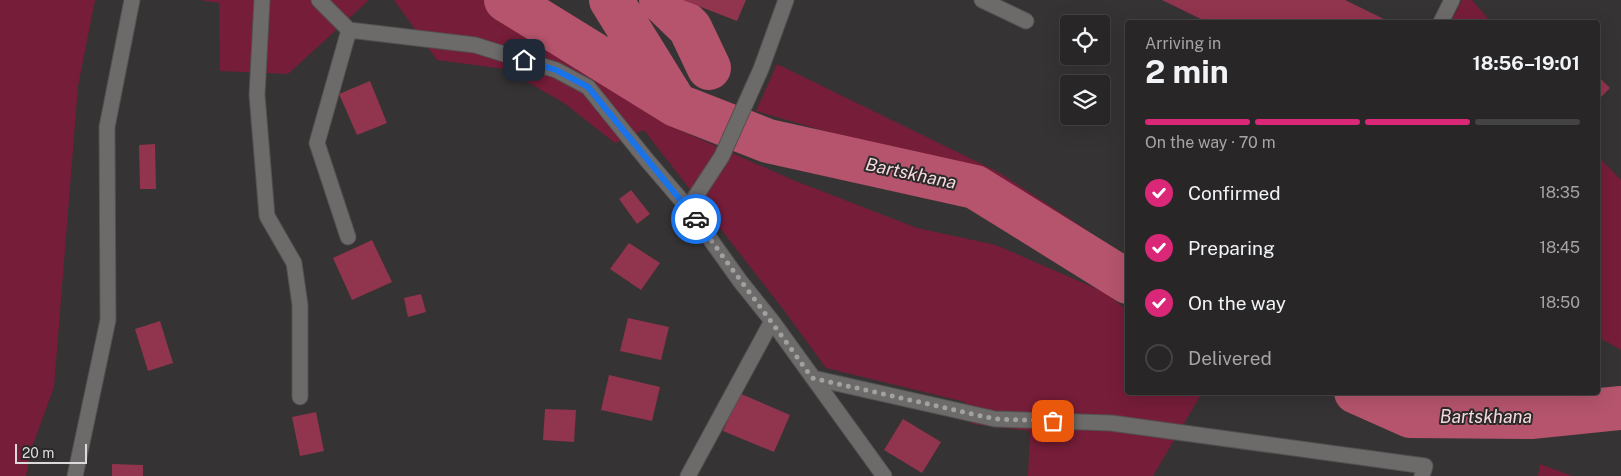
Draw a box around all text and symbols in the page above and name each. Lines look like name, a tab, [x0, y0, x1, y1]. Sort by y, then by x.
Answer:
map controls	[1060, 15, 1110, 125]
button: locate	[1060, 15, 1110, 65]
text: Arriving in	[1145, 34, 1221, 53]
pin	[503, 39, 545, 81]
icon: home	[510, 46, 538, 74]
text: 18:56–19:01	[1473, 52, 1580, 74]
text: 2 min	[1145, 53, 1229, 90]
button: layers	[1060, 75, 1110, 125]
text: On the way · 70 m	[1145, 133, 1275, 152]
water label: Bartskhana	[864, 153, 958, 193]
icon: check	[1145, 179, 1173, 207]
text: Confirmed	[1188, 182, 1281, 204]
text: 18:35	[1539, 183, 1580, 202]
courier	[671, 194, 721, 244]
icon: car	[682, 205, 710, 233]
icon: check	[1145, 234, 1173, 262]
text: Preparing	[1188, 237, 1275, 259]
text: 18:45	[1539, 238, 1580, 257]
icon: check	[1145, 289, 1173, 317]
text: On the way	[1188, 292, 1286, 314]
text: 18:50	[1539, 293, 1580, 312]
text: Delivered	[1188, 347, 1272, 369]
pin	[1032, 400, 1074, 442]
water label: Bartskhana	[1440, 406, 1532, 427]
icon: bag	[1039, 407, 1067, 435]
scale bar	[15, 441, 88, 464]
text: 20 m	[22, 445, 54, 461]

